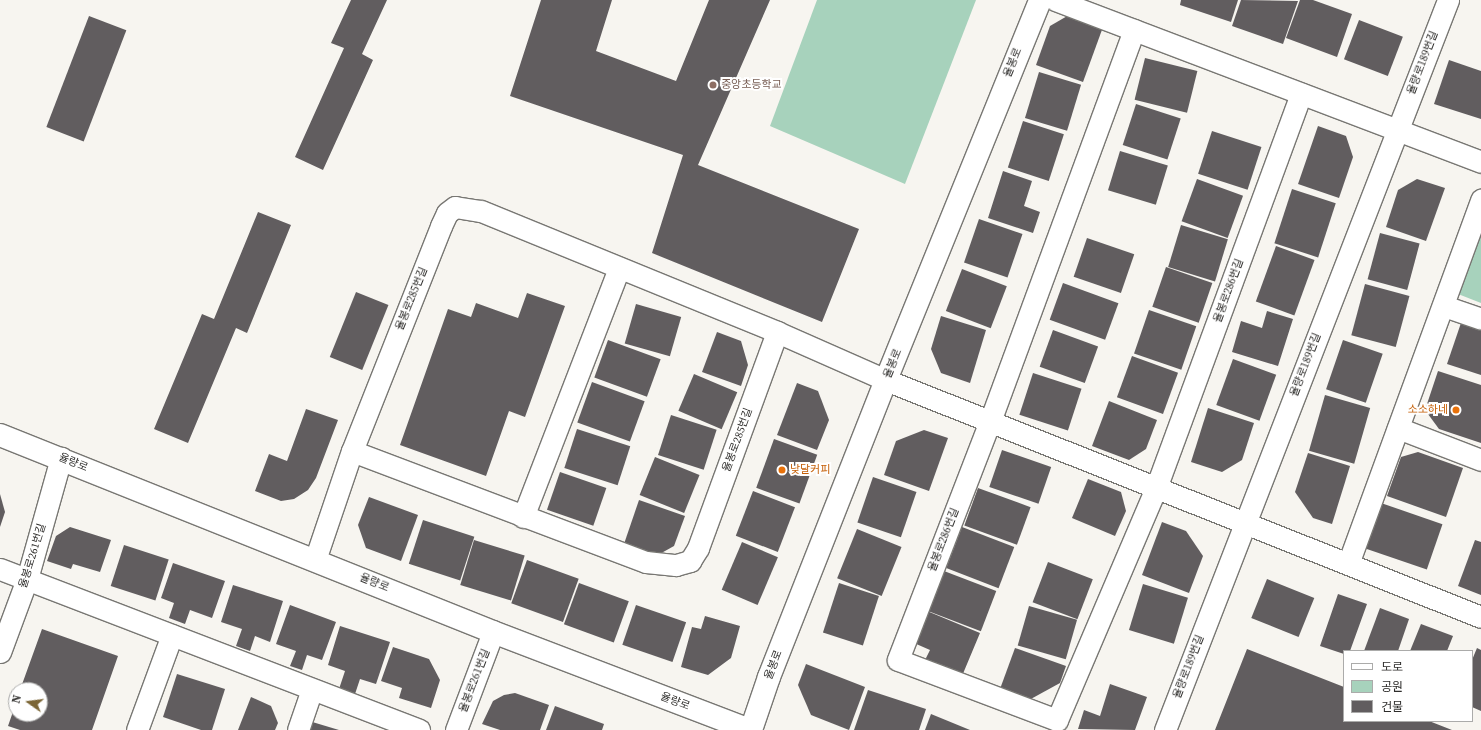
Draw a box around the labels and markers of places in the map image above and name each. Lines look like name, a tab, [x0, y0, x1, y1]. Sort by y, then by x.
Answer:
place label: 중앙초등학교	[721, 78, 782, 92]
marker: 중앙초등학교	[708, 80, 718, 90]
place label: 소소하네	[1408, 403, 1448, 417]
marker: 소소하네	[1451, 405, 1461, 415]
place label: 낮달커피	[790, 463, 830, 477]
marker: 낮달커피	[777, 465, 787, 475]

